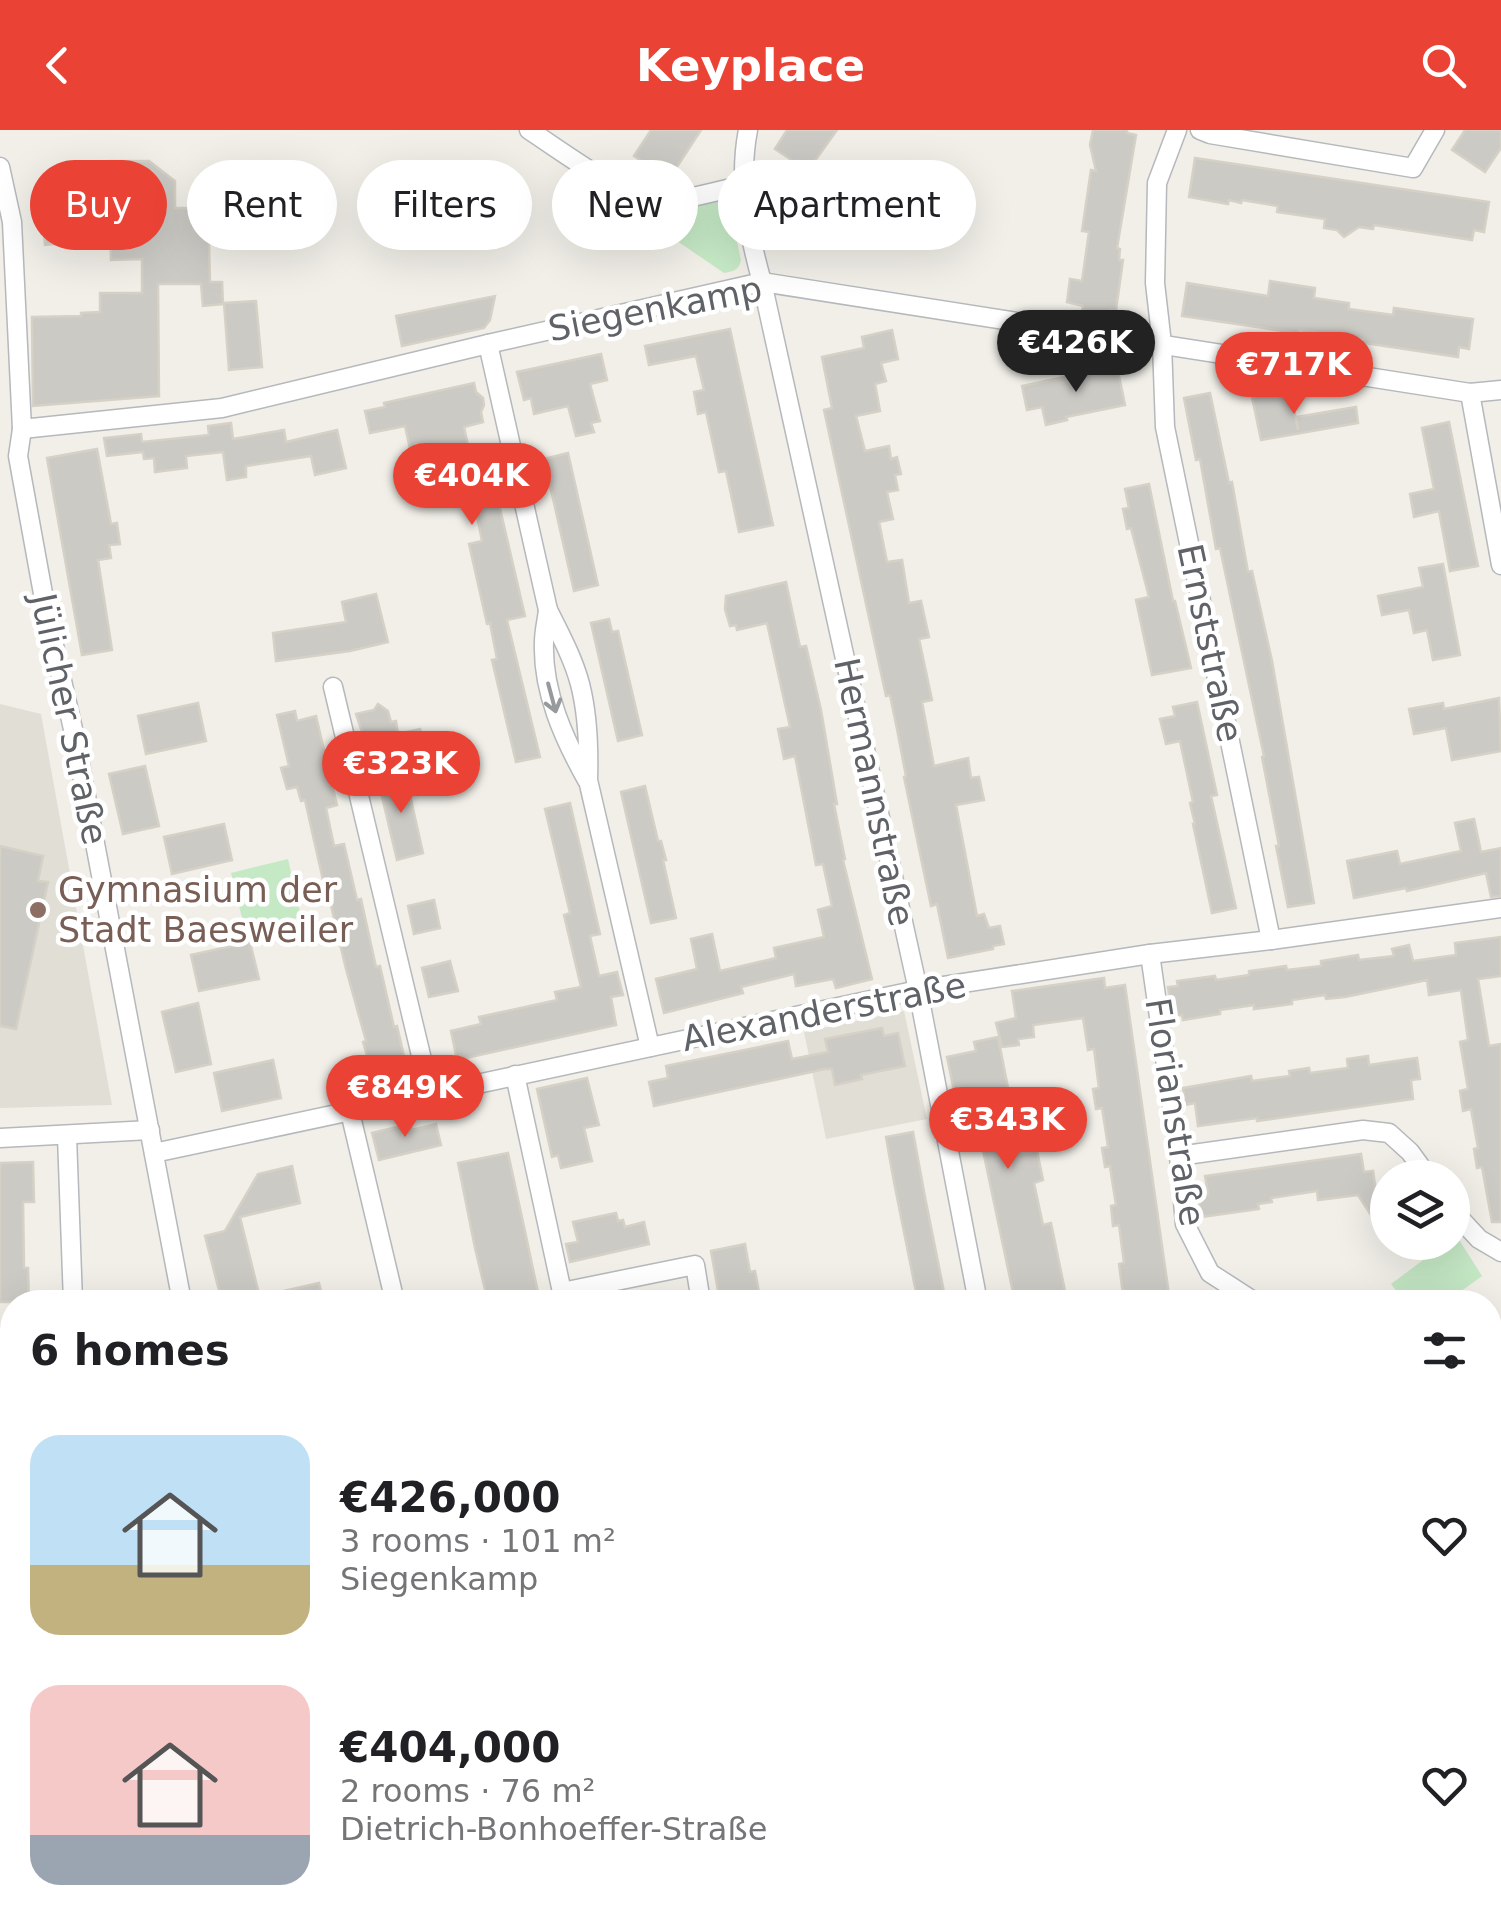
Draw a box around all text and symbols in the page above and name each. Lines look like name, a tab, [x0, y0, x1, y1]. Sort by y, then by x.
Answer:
icon: back	[30, 38, 85, 93]
icon: search	[1416, 38, 1471, 93]
text: Keyplace	[636, 39, 865, 92]
chip: Buy	[30, 160, 167, 250]
chip: Rent	[187, 160, 337, 250]
chip: Filters	[357, 160, 532, 250]
chip: New	[552, 160, 698, 250]
chip: Apartment	[718, 160, 976, 250]
street label: Siegenkamp	[545, 269, 765, 349]
pin: €426K	[1006, 310, 1146, 395]
text: €426K	[1019, 323, 1133, 361]
pin: €717K	[1224, 332, 1364, 417]
text: €717K	[1237, 345, 1351, 383]
pin: €404K	[402, 443, 542, 528]
text: €404K	[415, 456, 529, 494]
street label: Ernststraße	[1169, 540, 1251, 746]
street label: Jülicher Straße	[22, 588, 115, 848]
street label: Hermannstraße	[826, 654, 922, 930]
one-way arrow	[544, 682, 563, 713]
pin: €323K	[331, 731, 471, 816]
text: €323K	[344, 744, 458, 782]
place label: Gymnasium der Stadt Baesweiler	[58, 870, 354, 950]
marker: Gymnasium der Stadt Baesweiler	[27, 899, 49, 921]
street label: Alexanderstraße	[679, 965, 969, 1059]
street label: Florianstraße	[1137, 995, 1213, 1229]
pin: €849K	[335, 1055, 475, 1140]
text: €849K	[348, 1068, 462, 1106]
pin: €343K	[938, 1087, 1078, 1172]
text: €343K	[951, 1100, 1065, 1138]
map controls	[1370, 1160, 1470, 1260]
button: layers	[1370, 1160, 1470, 1260]
icon: filters	[1417, 1323, 1472, 1378]
text: 6 homes	[30, 1326, 230, 1375]
text: €426,000	[340, 1473, 561, 1522]
icon: home	[110, 1475, 230, 1595]
icon: heart	[1417, 1508, 1472, 1563]
text: 3 rooms · 101 m²	[340, 1522, 616, 1560]
text: Siegenkamp	[340, 1560, 538, 1598]
text: €404,000	[340, 1723, 561, 1772]
icon: home	[110, 1725, 230, 1845]
icon: heart	[1417, 1758, 1472, 1813]
text: 2 rooms · 76 m²	[340, 1772, 595, 1810]
text: Dietrich-Bonhoeffer-Straße	[340, 1810, 767, 1848]

